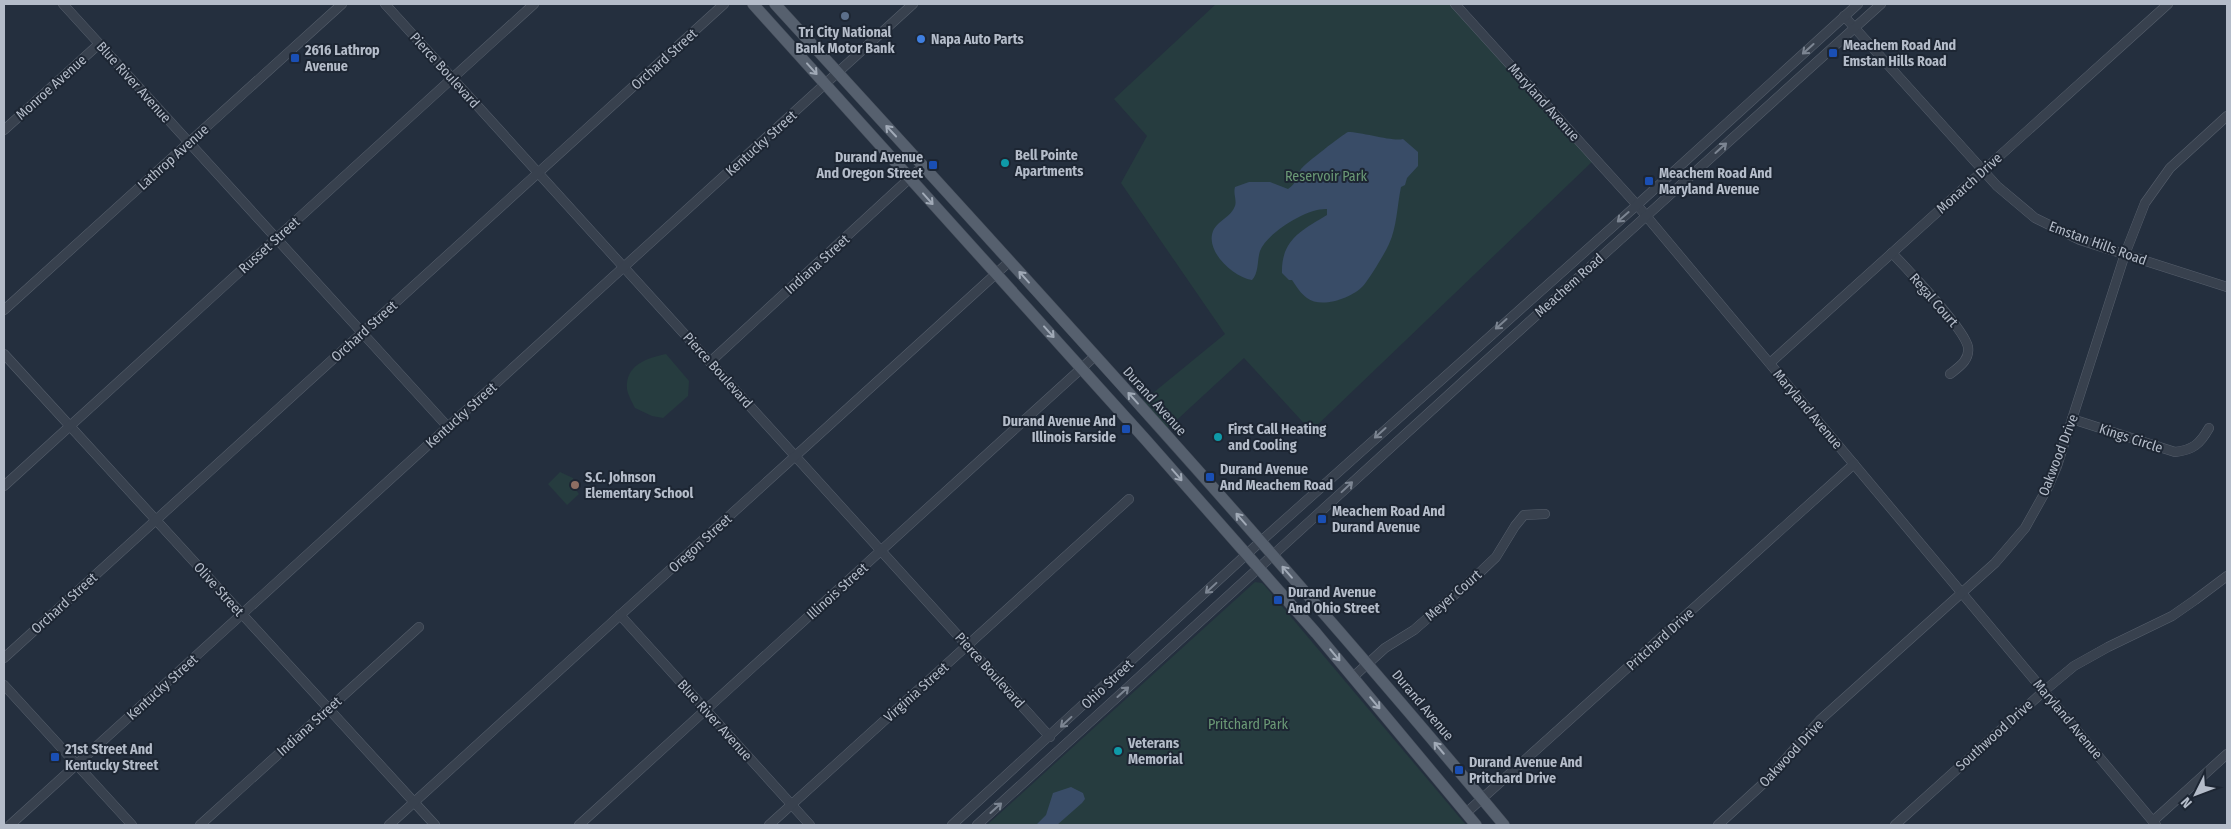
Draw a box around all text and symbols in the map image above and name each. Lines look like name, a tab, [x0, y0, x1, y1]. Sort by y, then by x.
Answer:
marker: Tri City National Bank Motor Bank	[839, 10, 851, 22]
place label: Tri City National Bank Motor Bank	[795, 24, 895, 57]
street label: Orchard Street	[628, 25, 701, 94]
street label: Pierce Boulevard	[406, 29, 483, 112]
place label: Napa Auto Parts	[931, 31, 1024, 48]
marker: Napa Auto Parts	[915, 33, 927, 45]
place label: Meachem Road And Emstan Hills Road	[1843, 37, 1956, 70]
street label: Blue River Avenue	[93, 38, 175, 126]
place label: 2616 Lathrop Avenue	[304, 42, 380, 75]
one-way arrow	[1802, 43, 1815, 55]
marker: Meachem Road And Emstan Hills Road	[1827, 47, 1839, 59]
street label: Monroe Avenue	[13, 51, 90, 123]
marker: 2616 Lathrop Avenue	[289, 52, 301, 64]
street label: Maryland Avenue	[1504, 60, 1583, 145]
one-way arrow	[806, 63, 818, 76]
street label: Kentucky Street	[722, 107, 801, 180]
street label: Lathrop Avenue	[134, 121, 212, 194]
one-way arrow	[885, 125, 897, 138]
one-way arrow	[1715, 142, 1728, 154]
place label: Bell Pointe Apartments	[1014, 147, 1083, 180]
place label: Durand Avenue And Oregon Street	[815, 149, 924, 182]
street label: Monarch Drive	[1933, 149, 2006, 217]
marker: Bell Pointe Apartments	[999, 157, 1011, 169]
marker: Durand Avenue And Oregon Street	[927, 159, 939, 171]
place label: Meachem Road And Maryland Avenue	[1659, 165, 1772, 198]
park label: Reservoir Park	[1285, 168, 1368, 185]
marker: Meachem Road And Maryland Avenue	[1643, 175, 1655, 187]
one-way arrow	[922, 192, 934, 205]
one-way arrow	[1617, 211, 1630, 222]
street label: Russet Street	[235, 213, 304, 277]
street label: Emstan Hills Road	[2047, 218, 2149, 269]
street label: Indiana Street	[782, 231, 853, 298]
street label: Meachem Road	[1531, 250, 1607, 321]
street label: Regal Court	[1906, 270, 1962, 331]
one-way arrow	[1018, 271, 1030, 284]
street label: Orchard Street	[328, 297, 401, 366]
one-way arrow	[1495, 319, 1508, 330]
one-way arrow	[1043, 326, 1055, 339]
street label: Pierce Boulevard	[679, 329, 756, 412]
street label: Durand Avenue	[1119, 363, 1190, 439]
street label: Maryland Avenue	[1769, 366, 1846, 453]
street label: Kentucky Street	[422, 379, 501, 452]
one-way arrow	[1127, 391, 1139, 404]
street label: Oakwood Drive	[2035, 412, 2082, 499]
place label: Durand Avenue And Illinois Farside	[1003, 413, 1116, 446]
street label: Kings Circle	[2097, 420, 2165, 457]
place label: First Call Heating and Cooling	[1228, 421, 1326, 454]
marker: Durand Avenue And Illinois Farside	[1120, 423, 1132, 435]
one-way arrow	[1374, 427, 1387, 439]
marker: First Call Heating and Cooling	[1212, 431, 1224, 443]
place label: Durand Avenue And Meachem Road	[1219, 461, 1333, 494]
place label: S.C. Johnson Elementary School	[585, 469, 694, 502]
one-way arrow	[1171, 469, 1183, 482]
marker: Durand Avenue And Meachem Road	[1204, 471, 1216, 483]
marker: S.C. Johnson Elementary School	[569, 479, 581, 491]
one-way arrow	[1341, 481, 1354, 493]
place label: Meachem Road And Durand Avenue	[1332, 503, 1445, 536]
street label: Oregon Street	[665, 510, 736, 576]
one-way arrow	[1235, 513, 1247, 526]
marker: Meachem Road And Durand Avenue	[1316, 513, 1328, 525]
street label: Olive Street	[190, 559, 248, 620]
street label: Illinois Street	[803, 559, 872, 623]
one-way arrow	[1281, 565, 1293, 578]
street label: Meyer Court	[1422, 566, 1485, 624]
street label: Orchard Street	[28, 569, 101, 638]
one-way arrow	[1205, 582, 1217, 594]
place label: Durand Avenue And Ohio Street	[1287, 584, 1381, 617]
marker: Durand Avenue And Ohio Street	[1272, 594, 1284, 606]
street label: Pritchard Drive	[1623, 605, 1698, 674]
street label: Pierce Boulevard	[951, 629, 1028, 712]
one-way arrow	[1329, 648, 1340, 661]
street label: Kentucky Street	[123, 651, 202, 724]
street label: Ohio Street	[1078, 656, 1137, 713]
street label: Virginia Street	[881, 659, 952, 726]
street label: Durand Avenue	[1388, 667, 1457, 744]
street label: Blue River Avenue	[674, 676, 756, 764]
street label: Maryland Avenue	[2029, 676, 2106, 763]
one-way arrow	[1117, 686, 1130, 698]
street label: Indiana Street	[274, 693, 345, 760]
street label: Southwood Drive	[1952, 696, 2036, 774]
one-way arrow	[1370, 697, 1381, 710]
one-way arrow	[1059, 716, 1072, 728]
park label: Pritchard Park	[1208, 716, 1289, 733]
street label: Oakwood Drive	[1756, 716, 1827, 791]
place label: Veterans Memorial	[1127, 735, 1183, 768]
place label: 21st Street And Kentucky Street	[64, 741, 159, 774]
one-way arrow	[1434, 742, 1445, 755]
marker: Veterans Memorial	[1112, 745, 1124, 757]
marker: 21st Street And Kentucky Street	[49, 751, 61, 763]
place label: Durand Avenue And Pritchard Drive	[1469, 754, 1583, 787]
marker: Durand Avenue And Pritchard Drive	[1453, 764, 1465, 776]
north arrow	[2171, 769, 2221, 819]
text: N	[2178, 794, 2196, 811]
one-way arrow	[989, 802, 1002, 814]

